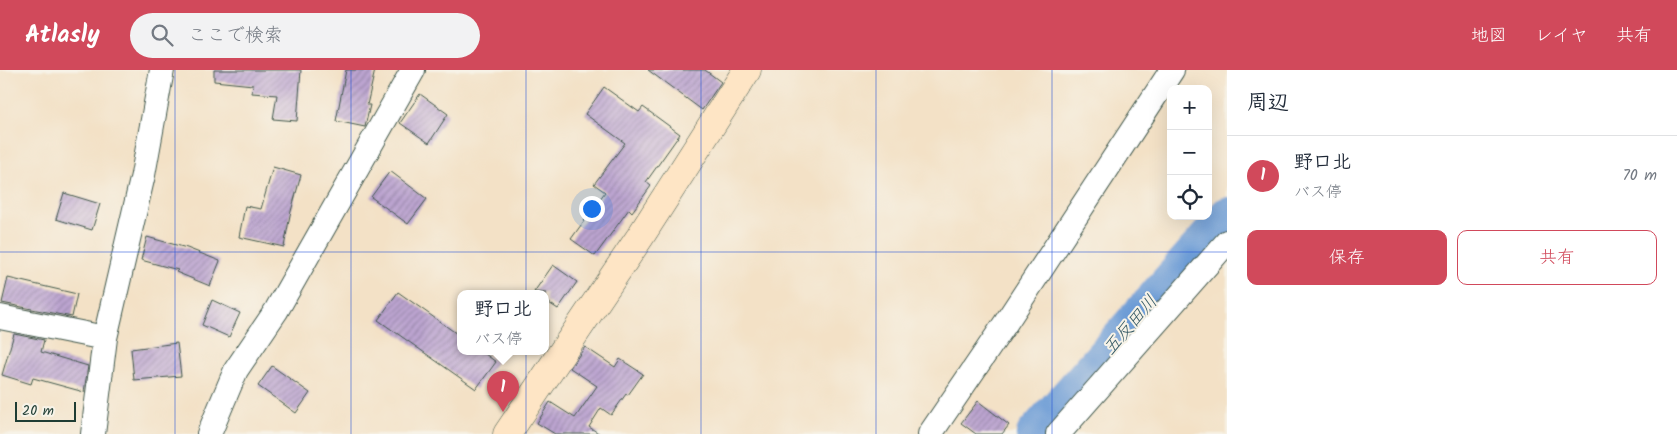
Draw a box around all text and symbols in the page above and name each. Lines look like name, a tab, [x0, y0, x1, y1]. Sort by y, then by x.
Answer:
search box	[130, 13, 480, 58]
text: Atlasly	[25, 16, 100, 55]
icon: search	[148, 21, 176, 49]
text: ここで検索	[188, 21, 283, 51]
text: 地図	[1471, 22, 1507, 51]
text: レイヤ	[1535, 22, 1588, 51]
text: 共有	[1616, 22, 1652, 51]
map controls	[1167, 85, 1212, 220]
button: +	[1167, 85, 1212, 130]
text: 周辺	[1247, 87, 1289, 120]
button: −	[1167, 130, 1212, 175]
text: 野口北	[1294, 148, 1351, 178]
text: 1	[1261, 163, 1265, 188]
text: 70 m	[1622, 163, 1657, 188]
button: locate	[1167, 175, 1212, 220]
text: バス停	[1294, 180, 1342, 205]
your location	[579, 196, 605, 222]
button: 保存	[1247, 230, 1447, 285]
button: 共有	[1457, 230, 1657, 285]
water label: 五反田川	[1097, 289, 1166, 363]
popup	[457, 290, 549, 355]
text: 野口北	[474, 295, 532, 325]
text: バス停	[474, 327, 523, 352]
pin: 1	[487, 371, 519, 412]
scale bar	[15, 399, 76, 422]
text: 20 m	[22, 400, 54, 422]

